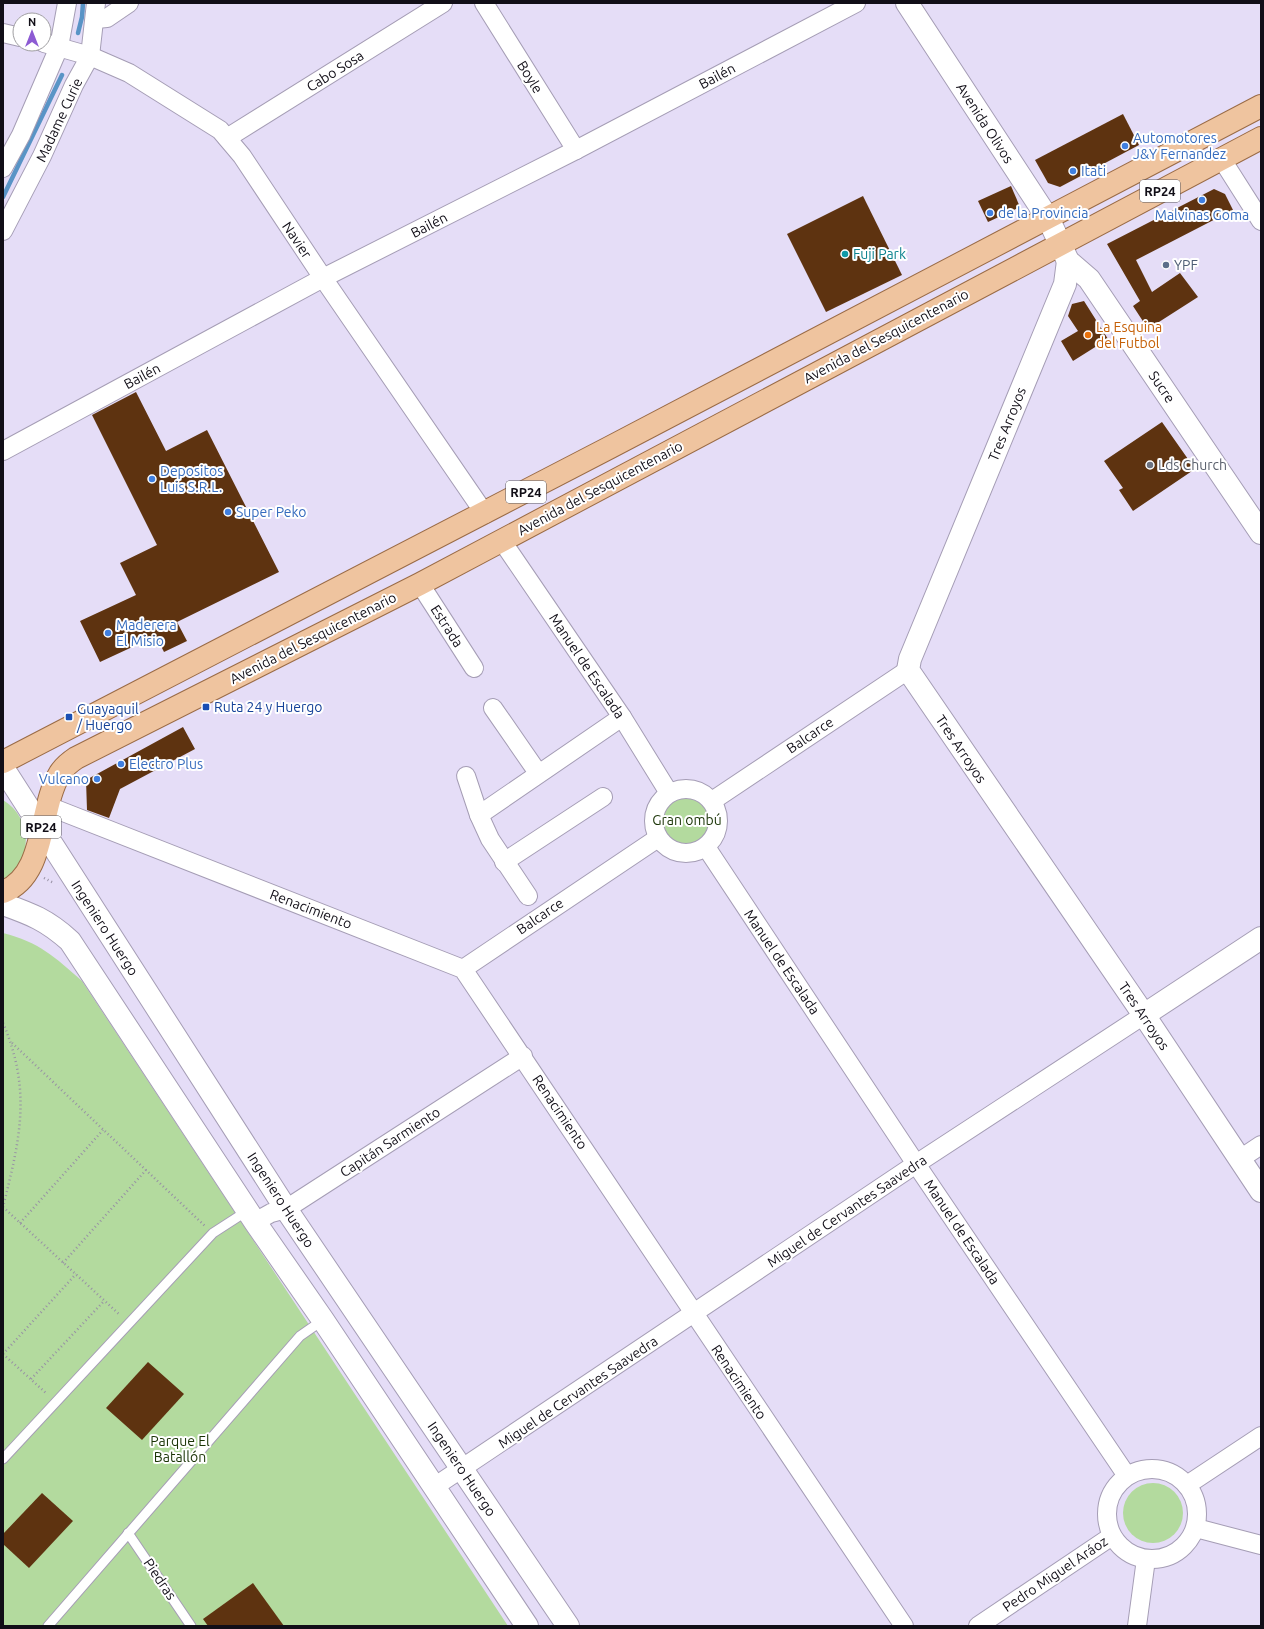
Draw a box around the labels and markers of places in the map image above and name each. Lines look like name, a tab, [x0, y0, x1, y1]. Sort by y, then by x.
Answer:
place label: Automotores J&Y Fernandez	[1133, 130, 1226, 162]
marker: Automotores J&Y Fernandez	[1120, 141, 1130, 151]
place label: Itati	[1081, 163, 1106, 179]
marker: Itati	[1068, 166, 1078, 176]
marker: Malvinas Goma	[1197, 195, 1207, 205]
place label: de la Provincia	[998, 205, 1088, 221]
place label: Malvinas Goma	[1155, 207, 1249, 223]
marker: de la Provincia	[985, 208, 995, 218]
place label: Fuji Park	[853, 246, 906, 262]
marker: Fuji Park	[840, 249, 850, 259]
place label: YPF	[1174, 257, 1198, 273]
marker: YPF	[1161, 260, 1171, 270]
place label: La Esquina del Futbol	[1096, 319, 1162, 351]
marker: La Esquina del Futbol	[1083, 330, 1093, 340]
place label: Lds Church	[1158, 457, 1227, 473]
marker: Lds Church	[1145, 460, 1155, 470]
place label: Depositos Luis S.R.L.	[160, 463, 223, 495]
marker: Depositos Luis S.R.L.	[147, 474, 157, 484]
place label: Super Peko	[236, 504, 307, 520]
marker: Super Peko	[223, 507, 233, 517]
place label: Maderera El Misio	[116, 617, 177, 649]
marker: Maderera El Misio	[103, 628, 113, 638]
place label: Ruta 24 y Huergo	[214, 699, 323, 715]
place label: Guayaquil / Huergo	[76, 701, 139, 733]
marker: Ruta 24 y Huergo	[201, 702, 211, 712]
marker: Guayaquil / Huergo	[64, 712, 74, 722]
place label: Electro Plus	[129, 756, 203, 772]
marker: Electro Plus	[116, 759, 126, 769]
place label: Vulcano	[39, 771, 89, 787]
marker: Vulcano	[92, 774, 102, 784]

